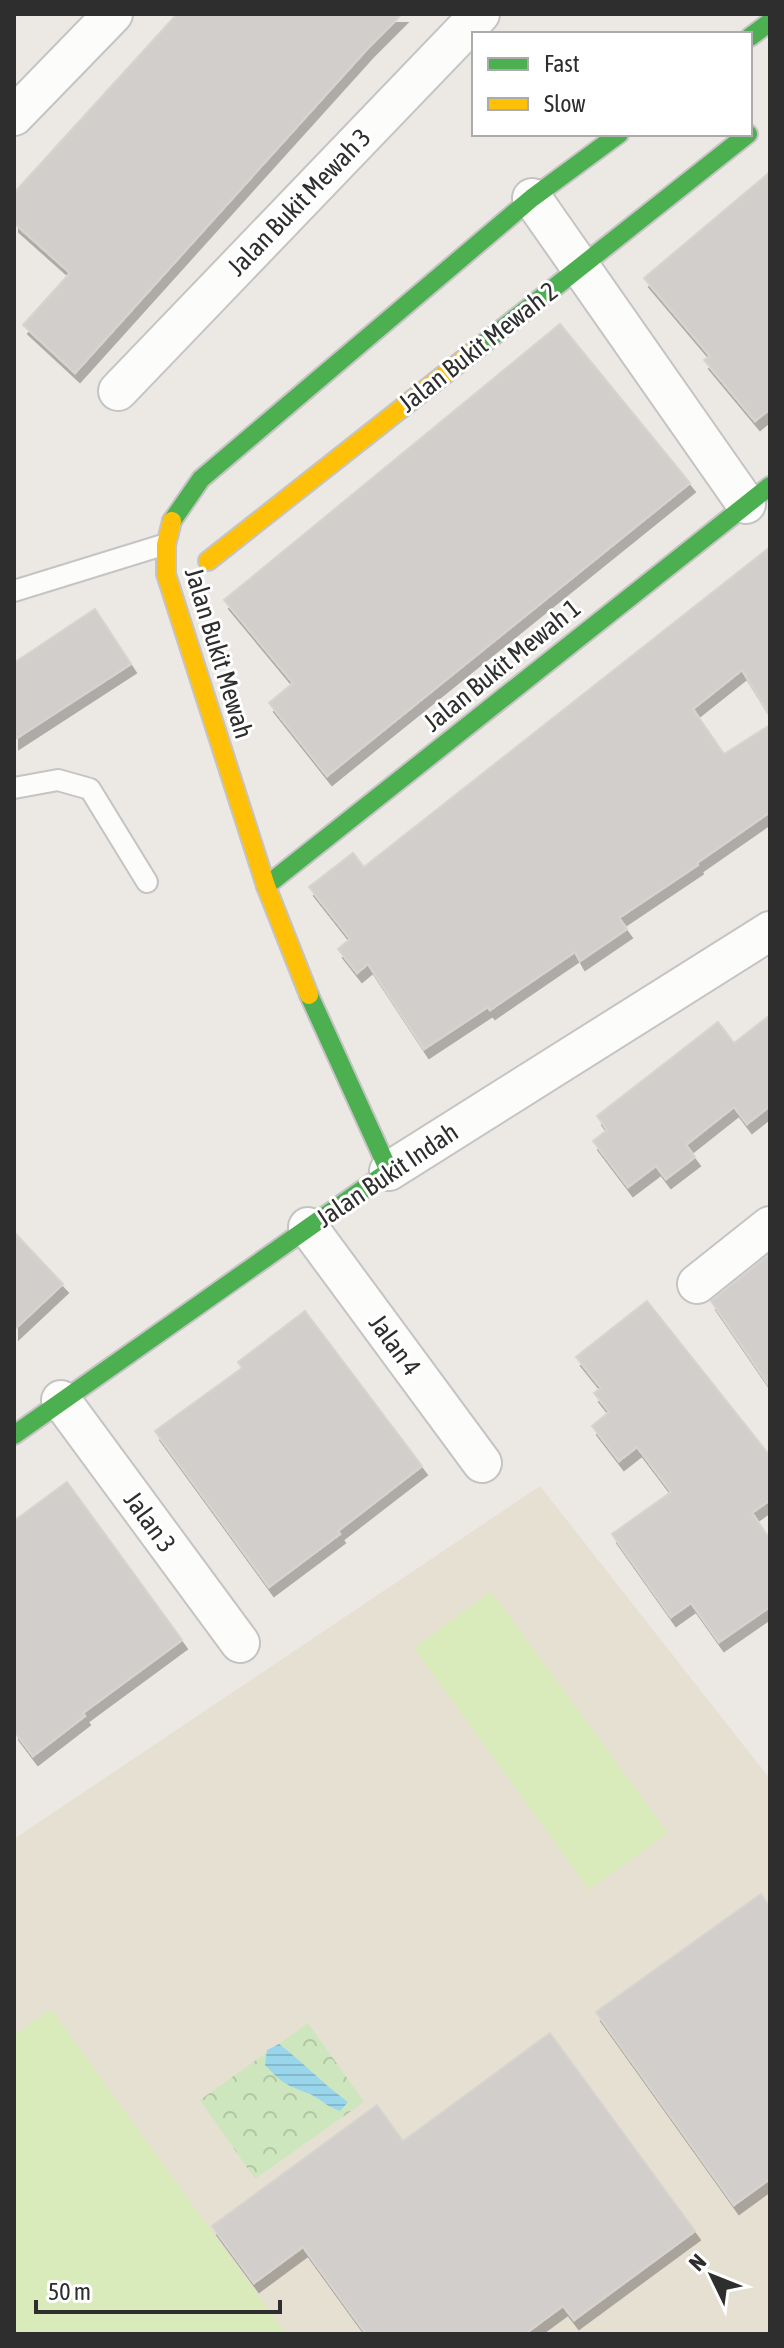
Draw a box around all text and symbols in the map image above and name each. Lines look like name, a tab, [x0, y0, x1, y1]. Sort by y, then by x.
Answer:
legend	[472, 32, 752, 136]
text: Fast	[544, 50, 580, 77]
text: Slow	[544, 90, 586, 117]
street label: Jalan Bukit Mewah 3	[221, 122, 377, 282]
street label: Jalan Bukit Mewah 2	[393, 276, 563, 418]
street label: Jalan Bukit Mewah	[179, 564, 259, 742]
street label: Jalan Bukit Mewah 1	[418, 593, 586, 737]
street label: Jalan Bukit Indah	[310, 1117, 464, 1233]
street label: Jalan 4	[363, 1309, 427, 1381]
street label: Jalan 3	[118, 1486, 182, 1558]
north arrow	[672, 2236, 752, 2316]
text: N	[683, 2249, 711, 2276]
scale bar	[36, 2264, 280, 2314]
text: 50 m	[48, 2278, 91, 2305]

